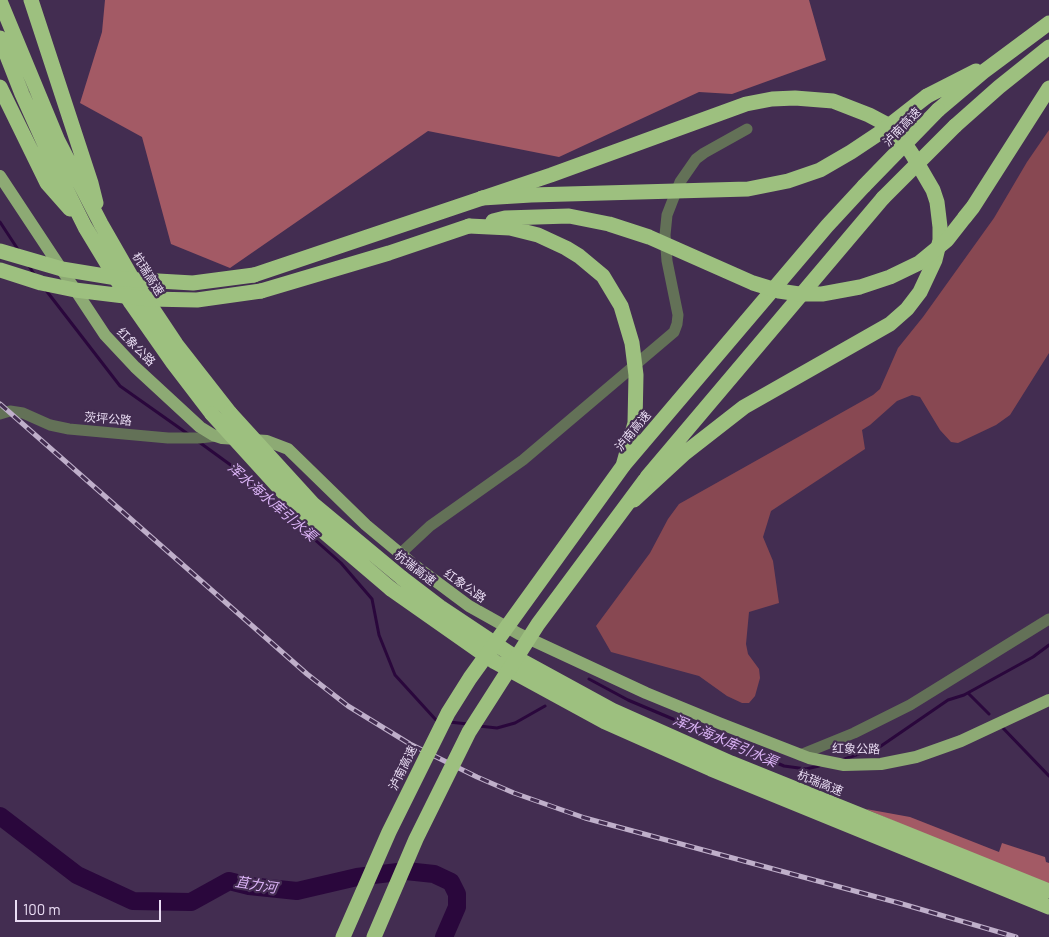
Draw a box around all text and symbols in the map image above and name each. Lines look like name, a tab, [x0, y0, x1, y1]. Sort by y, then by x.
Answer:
street label: 泸南高速	[880, 105, 924, 149]
street label: 杭瑞高速	[129, 250, 167, 298]
street label: 红象公路	[114, 325, 158, 369]
street label: 泸南高速	[612, 408, 654, 454]
street label: 茨坪公路	[83, 410, 133, 428]
water label: 浑水海水库引水渠	[224, 459, 320, 545]
street label: 杭瑞高速	[392, 548, 438, 588]
street label: 红象公路	[441, 566, 489, 606]
water label: 浑水海水库引水渠	[670, 711, 780, 771]
street label: 红象公路	[832, 741, 880, 757]
street label: 泸南高速	[386, 743, 420, 793]
street label: 杭瑞高速	[795, 767, 845, 799]
water label: 苴力河	[234, 873, 278, 897]
scale bar	[18, 890, 164, 922]
text: 100 m	[23, 900, 61, 918]

